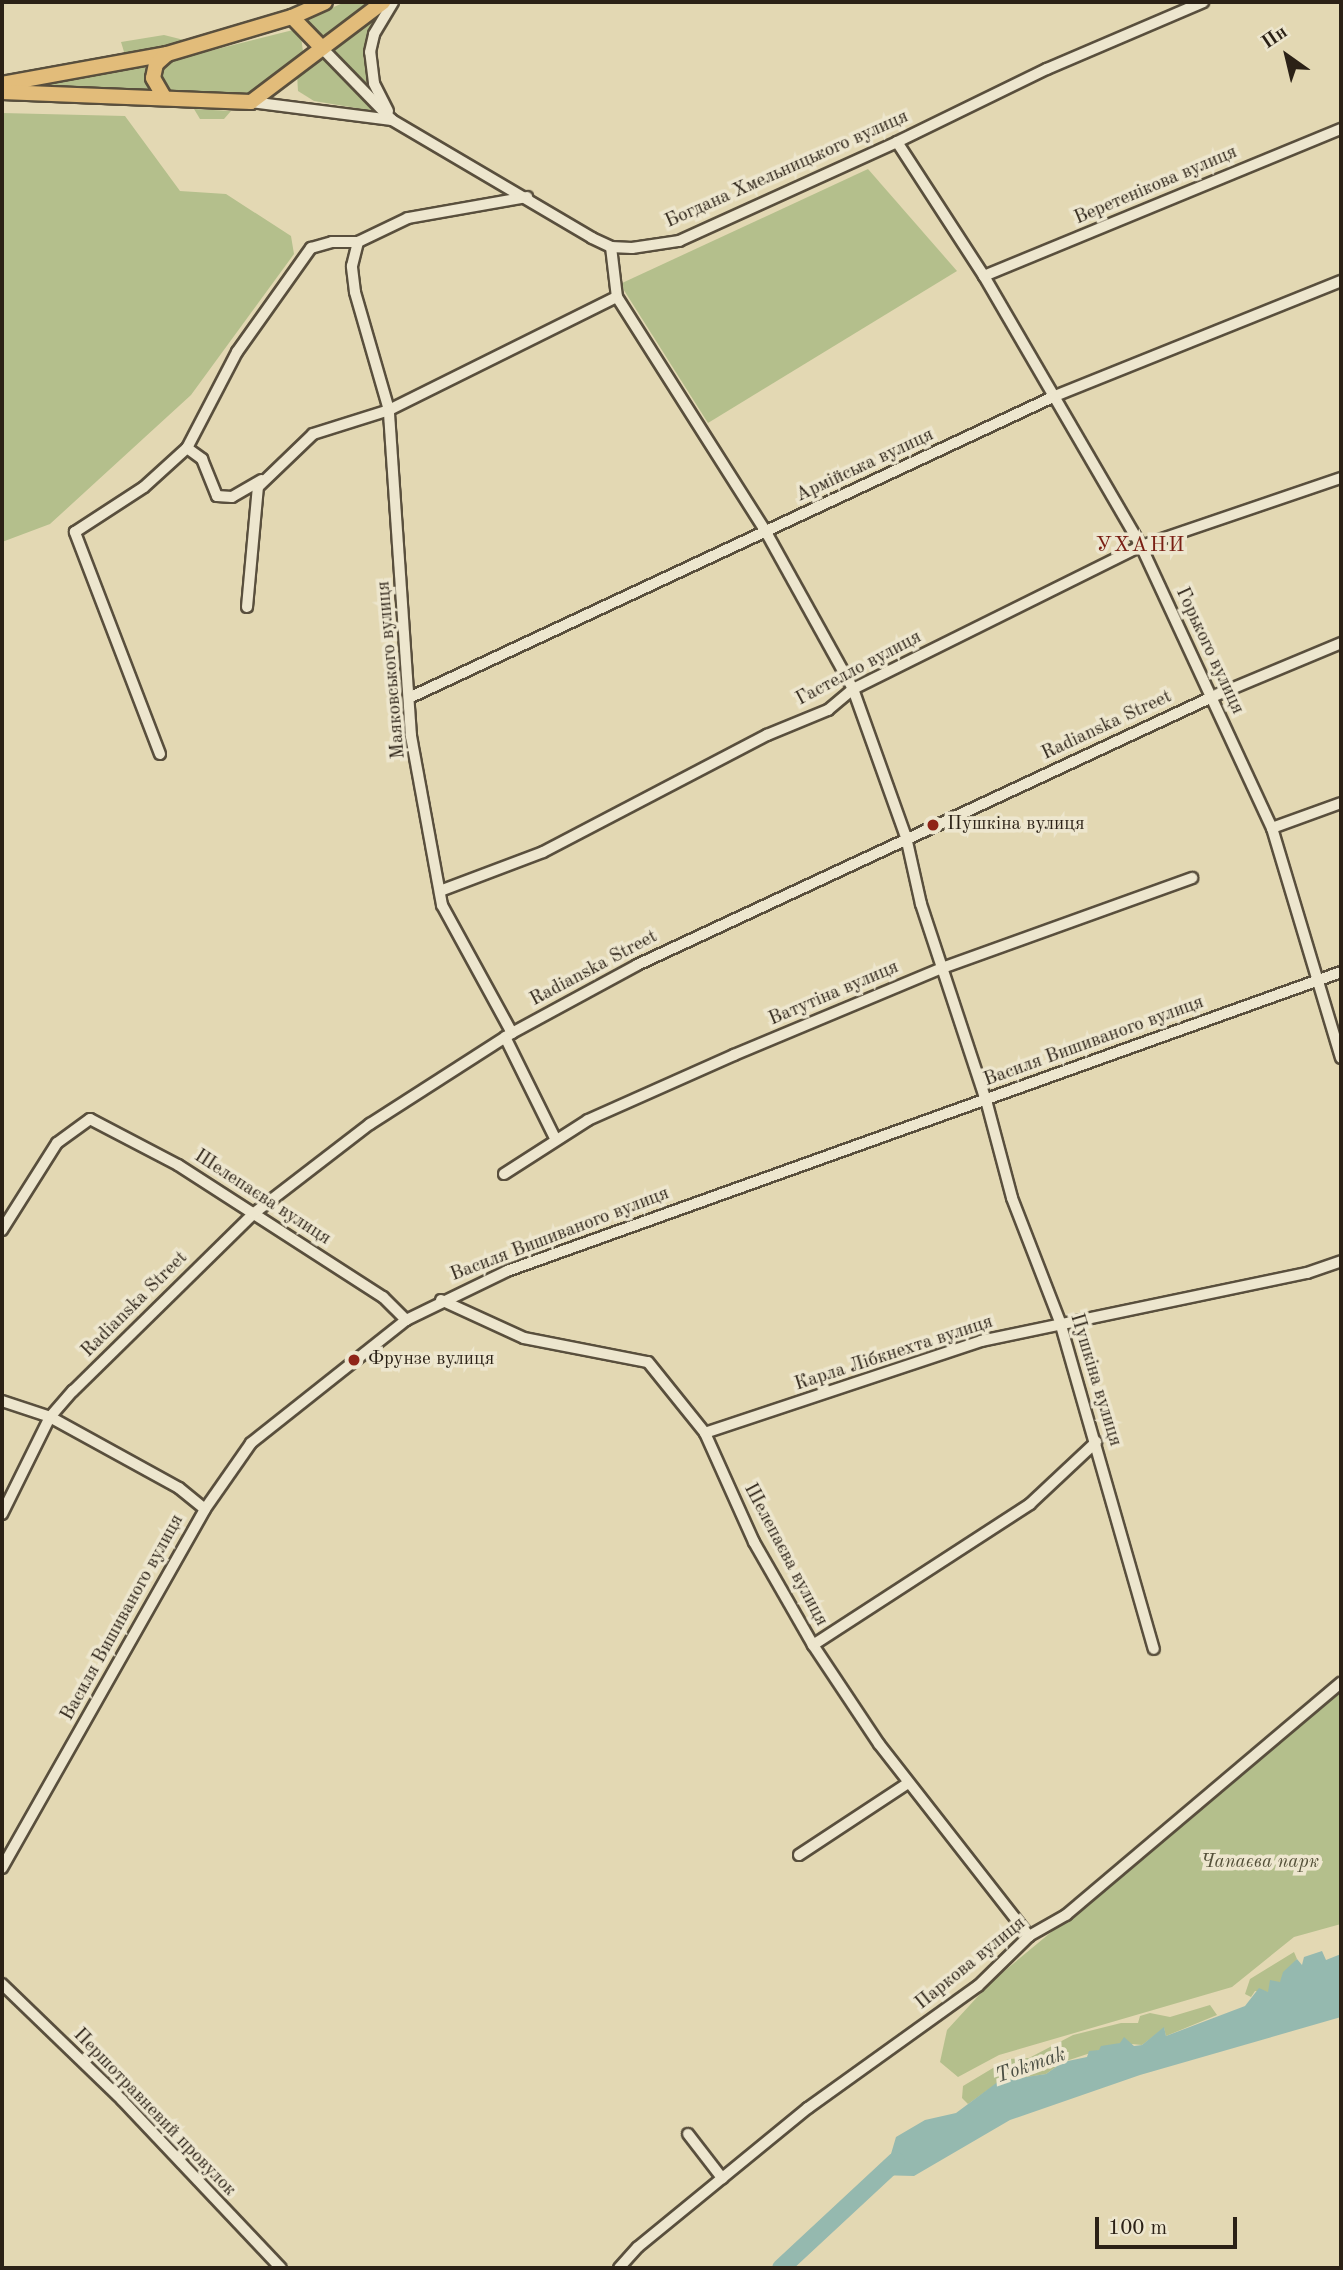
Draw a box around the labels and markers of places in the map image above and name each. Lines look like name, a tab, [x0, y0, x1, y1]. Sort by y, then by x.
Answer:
place label: Пушкіна вулиця	[947, 814, 1085, 836]
marker: Пушкіна вулиця	[925, 817, 941, 833]
place label: Фрунзе вулиця	[368, 1349, 494, 1371]
marker: Фрунзе вулиця	[346, 1352, 362, 1368]

